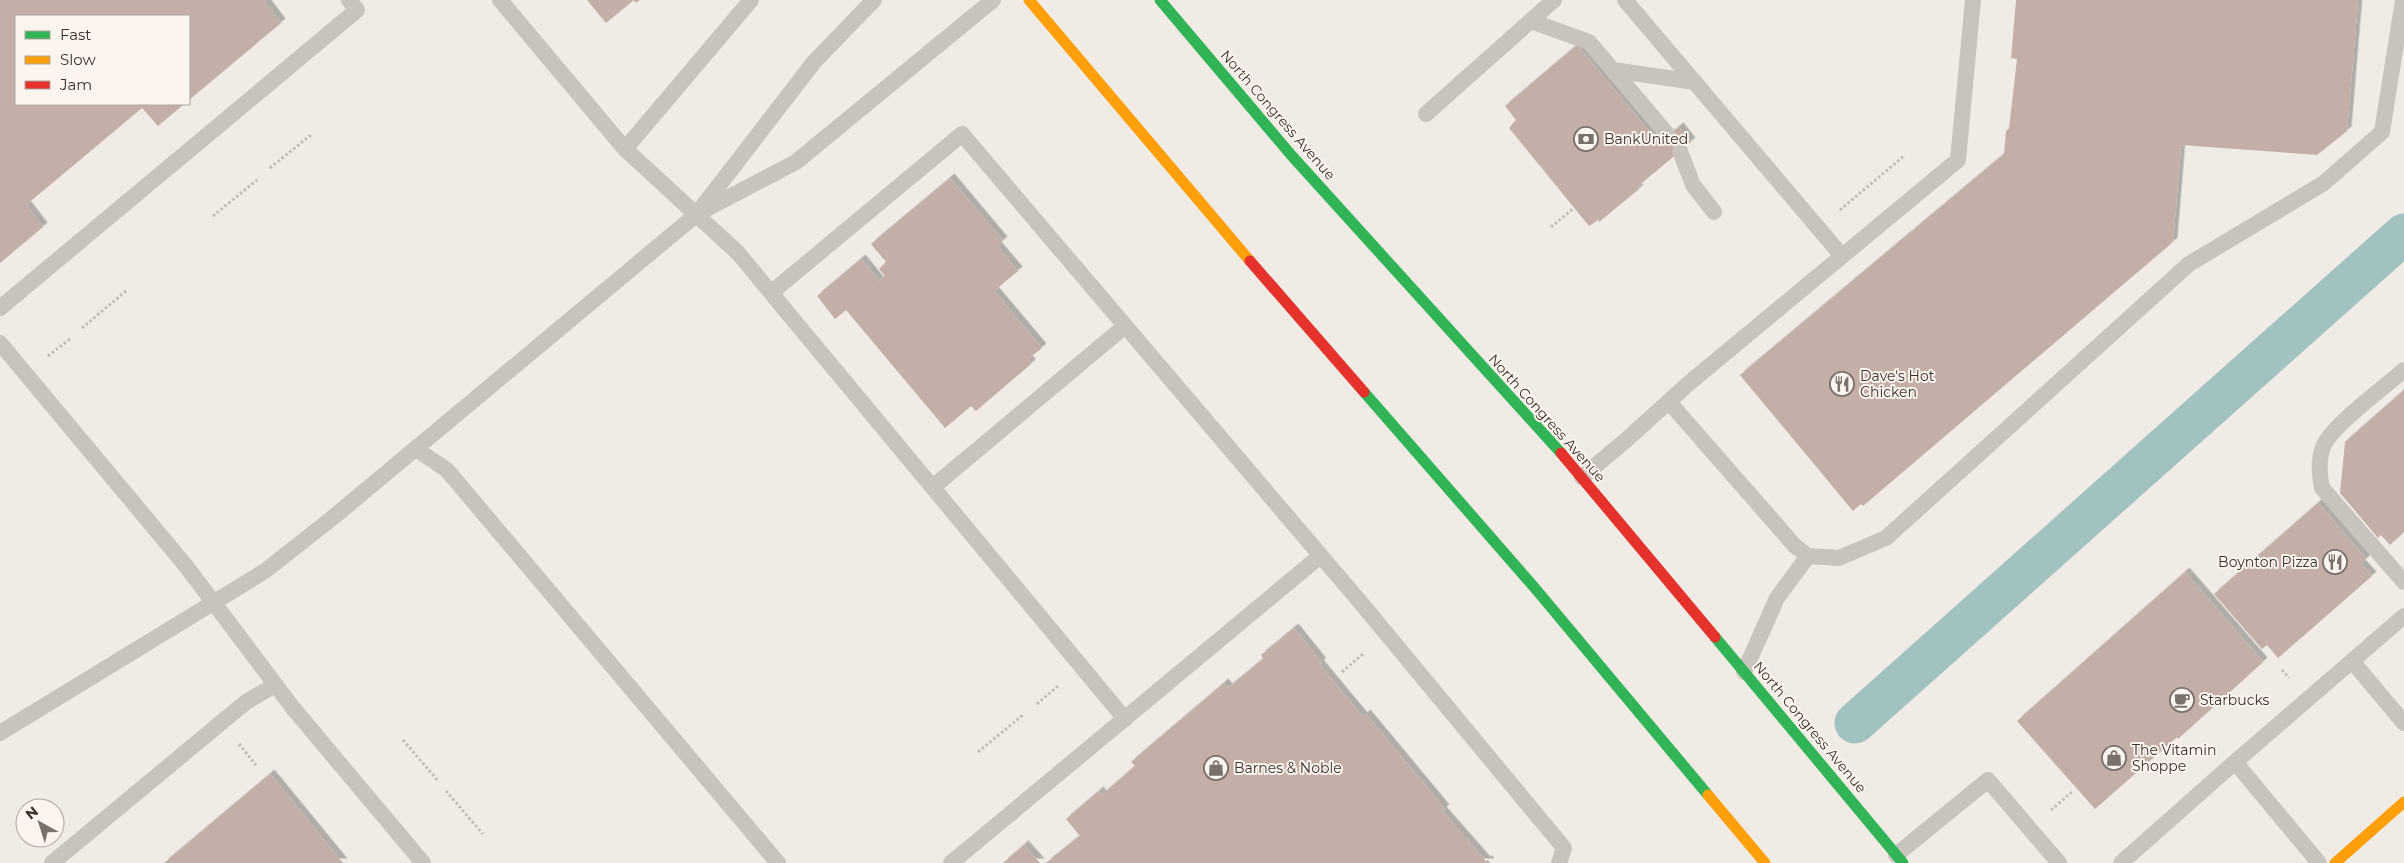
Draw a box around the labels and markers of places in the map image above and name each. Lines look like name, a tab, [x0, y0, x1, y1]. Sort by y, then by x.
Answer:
bank icon: BankUnited	[1573, 126, 1599, 152]
place label: BankUnited	[1604, 130, 1688, 148]
place label: Dave's Hot Chicken	[1860, 367, 1935, 401]
restaurant icon: Dave's Hot Chicken	[1829, 371, 1855, 397]
restaurant icon: Boynton Pizza	[2322, 549, 2348, 575]
place label: Boynton Pizza	[2218, 553, 2318, 571]
cafe icon: Starbucks	[2169, 687, 2195, 713]
place label: Starbucks	[2200, 691, 2270, 709]
place label: The Vitamin Shoppe	[2132, 741, 2217, 775]
shop icon: The Vitamin Shoppe	[2101, 745, 2127, 771]
shop icon: Barnes & Noble	[1203, 755, 1229, 781]
place label: Barnes & Noble	[1234, 759, 1342, 777]

